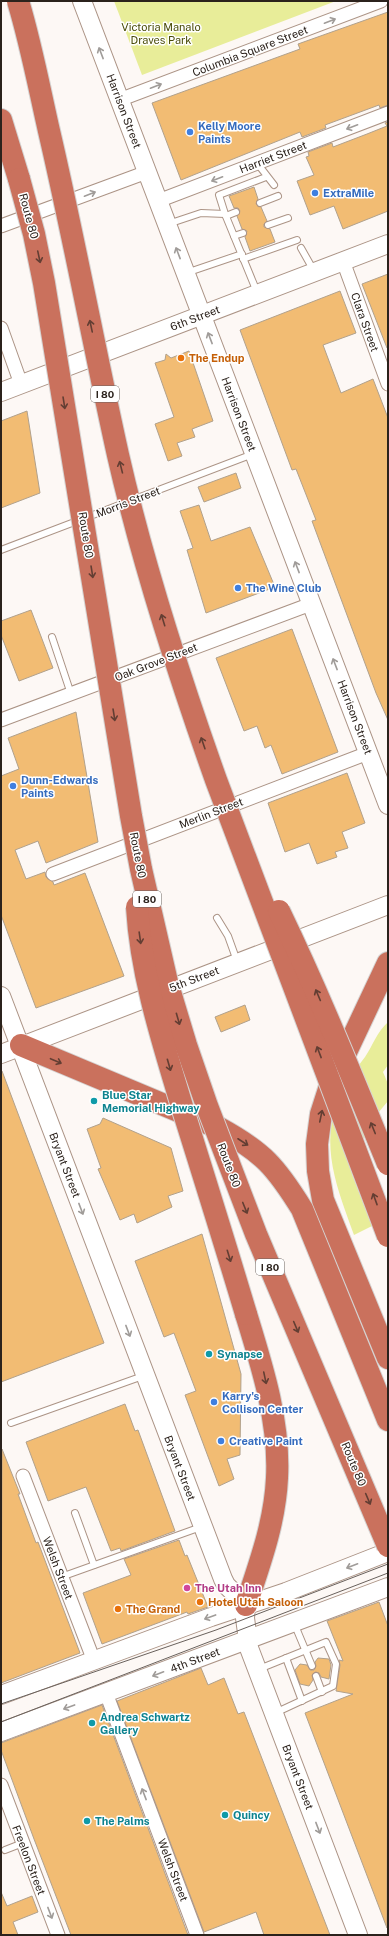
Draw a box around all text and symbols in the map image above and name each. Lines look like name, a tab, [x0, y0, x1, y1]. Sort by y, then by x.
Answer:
one-way arrow	[323, 16, 335, 24]
park label: Victoria Manalo Draves Park	[121, 21, 201, 46]
street label: Columbia Square Street	[191, 23, 309, 79]
one-way arrow	[97, 47, 105, 59]
street label: Harrison Street	[104, 72, 144, 150]
one-way arrow	[149, 82, 161, 90]
place label: Kelly Moore Paints	[198, 120, 261, 145]
one-way arrow	[346, 124, 358, 132]
marker: Kelly Moore Paints	[185, 127, 195, 137]
street label: Harriet Street	[238, 139, 308, 175]
one-way arrow	[212, 175, 224, 183]
place label: ExtraMile	[323, 187, 374, 199]
marker: ExtraMile	[310, 188, 320, 198]
one-way arrow	[84, 189, 96, 197]
street label: Route 80	[17, 192, 41, 240]
one-way arrow	[173, 247, 181, 259]
one-way arrow	[36, 251, 44, 264]
street label: Clara Street	[349, 291, 381, 353]
street label: 6th Street	[168, 303, 222, 333]
one-way arrow	[87, 320, 95, 333]
one-way arrow	[205, 333, 213, 345]
place label: The Endup	[189, 352, 245, 364]
marker: The Endup	[176, 353, 186, 363]
street label: Harrison Street	[219, 375, 259, 453]
road number: I 80	[91, 386, 119, 402]
one-way arrow	[60, 396, 68, 409]
one-way arrow	[117, 461, 124, 474]
street label: Morris Street	[94, 484, 162, 520]
street label: Route 80	[76, 511, 96, 559]
one-way arrow	[293, 562, 301, 574]
one-way arrow	[88, 565, 96, 578]
place label: The Wine Club	[246, 582, 322, 594]
marker: The Wine Club	[233, 583, 243, 593]
one-way arrow	[159, 613, 166, 626]
street label: Oak Grove Street	[113, 641, 199, 683]
one-way arrow	[330, 659, 338, 671]
street label: Harrison Street	[335, 678, 375, 756]
one-way arrow	[111, 708, 119, 721]
one-way arrow	[199, 737, 206, 750]
place label: Dunn-Edwards Paints	[21, 774, 98, 799]
marker: Dunn-Edwards Paints	[8, 781, 18, 791]
street label: Merlin Street	[177, 795, 245, 831]
street label: Route 80	[128, 831, 148, 879]
road number: I 80	[133, 891, 161, 907]
one-way arrow	[136, 931, 144, 944]
street label: 5th Street	[167, 964, 221, 994]
one-way arrow	[314, 990, 321, 1002]
one-way arrow	[175, 1013, 182, 1026]
one-way arrow	[314, 1046, 322, 1058]
one-way arrow	[50, 1058, 62, 1065]
one-way arrow	[166, 1058, 174, 1071]
place label: Blue Star Memorial Highway	[102, 1089, 200, 1114]
marker: Blue Star Memorial Highway	[89, 1096, 99, 1106]
one-way arrow	[318, 1110, 326, 1123]
one-way arrow	[369, 1123, 377, 1135]
street label: Bryant Street	[47, 1131, 83, 1199]
one-way arrow	[238, 1138, 249, 1146]
street label: Route 80	[215, 1141, 243, 1189]
one-way arrow	[370, 1194, 378, 1206]
one-way arrow	[242, 1201, 250, 1213]
one-way arrow	[78, 1203, 86, 1215]
one-way arrow	[226, 1249, 233, 1262]
road number: I 80	[256, 1259, 284, 1275]
one-way arrow	[293, 1321, 301, 1333]
one-way arrow	[124, 1324, 132, 1336]
place label: Synapse	[217, 1348, 262, 1360]
marker: Synapse	[204, 1349, 214, 1359]
one-way arrow	[261, 1371, 269, 1384]
place label: Karry's Collison Center	[222, 1390, 304, 1415]
marker: Karry's Collison Center	[209, 1397, 219, 1407]
street label: Bryant Street	[162, 1434, 198, 1502]
place label: Creative Paint	[229, 1435, 303, 1447]
marker: Creative Paint	[216, 1436, 226, 1446]
street label: Route 80	[339, 1440, 369, 1488]
one-way arrow	[365, 1492, 373, 1504]
street label: Welsh Street	[41, 1535, 75, 1601]
one-way arrow	[346, 1563, 358, 1571]
place label: The Utah Inn	[195, 1582, 261, 1594]
marker: The Utah Inn	[182, 1583, 192, 1593]
place label: Hotel Utah Saloon	[208, 1596, 303, 1608]
marker: Hotel Utah Saloon	[195, 1597, 205, 1607]
place label: The Grand	[126, 1603, 180, 1615]
marker: The Grand	[113, 1604, 123, 1614]
one-way arrow	[204, 1614, 216, 1622]
street label: 4th Street	[168, 1645, 222, 1675]
one-way arrow	[152, 1670, 164, 1678]
one-way arrow	[63, 1703, 75, 1711]
place label: Andrea Schwartz Gallery	[100, 1711, 190, 1736]
marker: Andrea Schwartz Gallery	[87, 1718, 97, 1728]
street label: Bryant Street	[280, 1743, 316, 1811]
one-way arrow	[139, 1788, 147, 1800]
place label: Quincy	[233, 1809, 270, 1821]
marker: Quincy	[220, 1810, 230, 1820]
place label: The Palms	[95, 1815, 150, 1827]
marker: The Palms	[82, 1816, 92, 1826]
one-way arrow	[314, 1822, 322, 1834]
street label: Freelon Street	[10, 1823, 48, 1897]
street label: Welsh Street	[156, 1837, 190, 1903]
one-way arrow	[46, 1907, 54, 1919]

